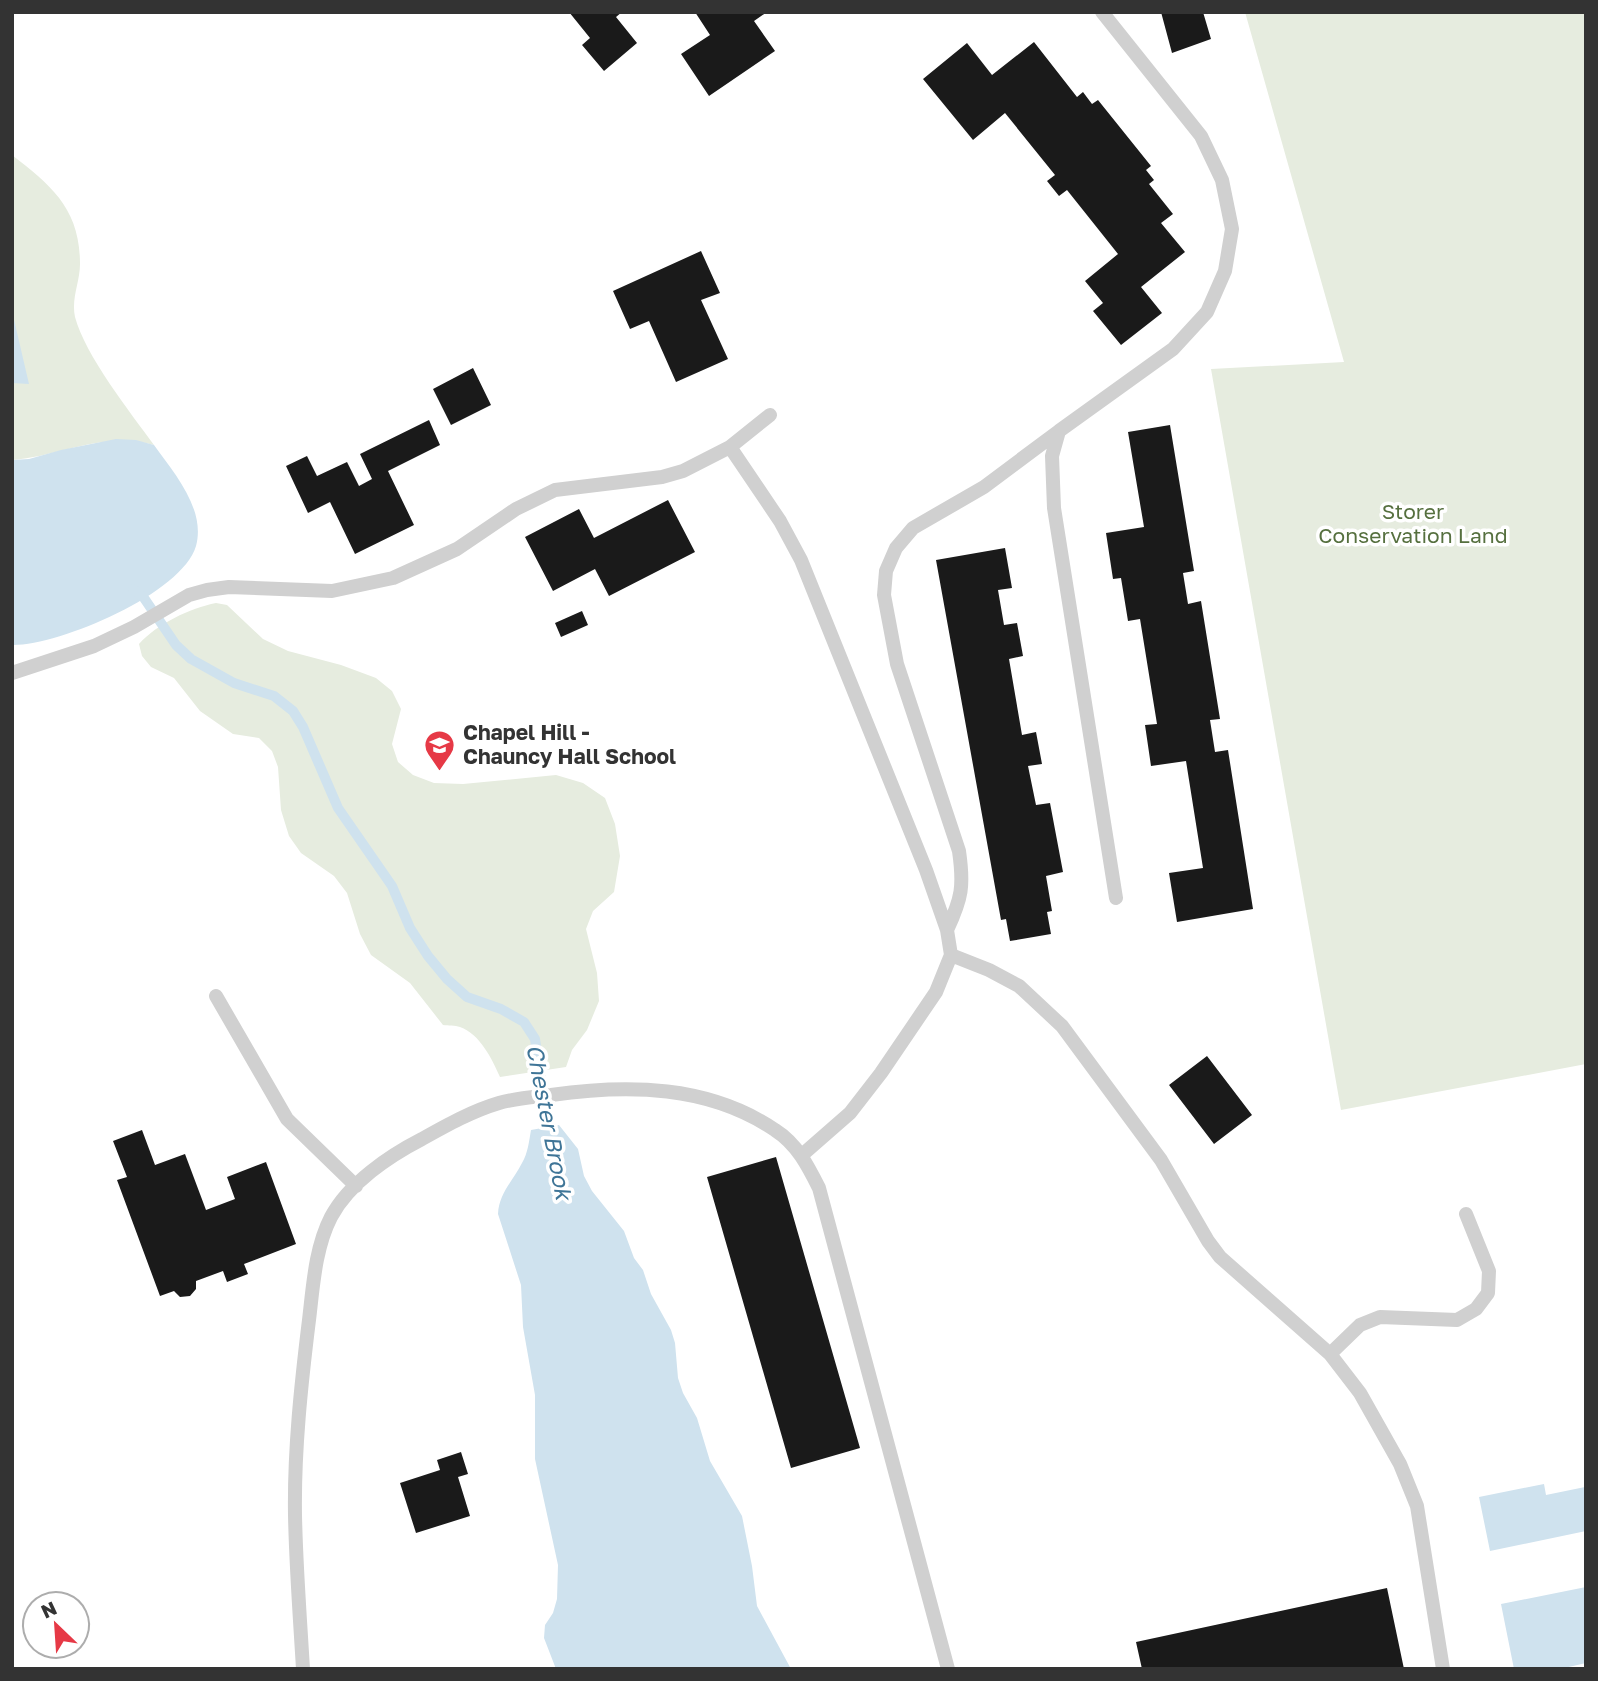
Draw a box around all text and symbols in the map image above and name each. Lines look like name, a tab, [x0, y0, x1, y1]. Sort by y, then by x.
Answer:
park label: Storer Conservation Land	[1318, 498, 1508, 548]
place label: Chapel Hill - Chauncy Hall School	[463, 719, 676, 769]
school or university icon: Chapel Hill - Chauncy Hall School	[423, 728, 457, 772]
water label: Chester Brook	[521, 1042, 579, 1204]
north arrow	[21, 1590, 91, 1660]
text: N	[37, 1596, 60, 1623]

